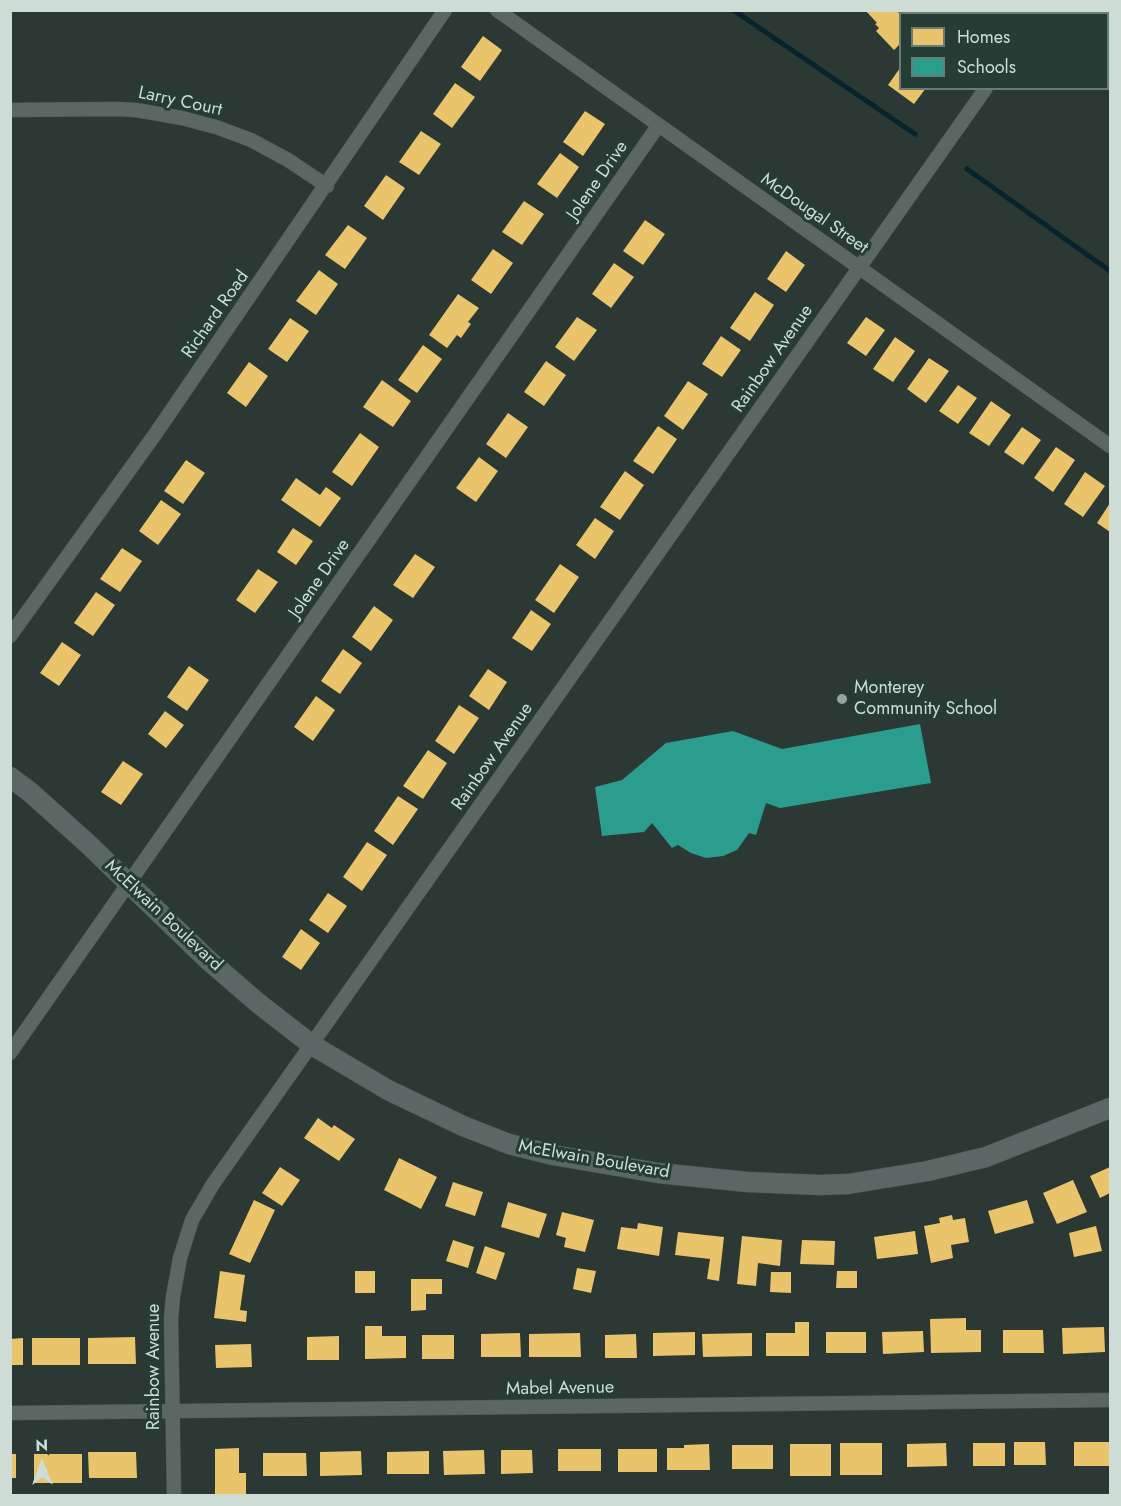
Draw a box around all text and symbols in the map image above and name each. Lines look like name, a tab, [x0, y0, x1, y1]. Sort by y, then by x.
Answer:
legend	[899, 12, 1109, 90]
text: Homes	[957, 24, 1010, 50]
text: Schools	[957, 54, 1016, 80]
street label: Larry Court	[136, 83, 224, 121]
street label: Jolene Drive	[563, 137, 633, 225]
street label: McDougal Street	[756, 169, 872, 259]
street label: Richard Road	[178, 267, 254, 363]
street label: Rainbow Avenue	[728, 301, 818, 417]
street label: Jolene Drive	[285, 535, 355, 623]
place label: Monterey Community School	[854, 678, 997, 720]
marker: Monterey Community School	[835, 692, 849, 706]
street label: Rainbow Avenue	[448, 699, 538, 815]
street label: McElwain Boulevard	[100, 856, 226, 976]
street label: McElwain Boulevard	[517, 1136, 671, 1184]
street label: Rainbow Avenue	[144, 1304, 166, 1430]
street label: Mabel Avenue	[506, 1377, 614, 1401]
north arrow	[12, 1434, 72, 1494]
text: N	[35, 1434, 48, 1457]

